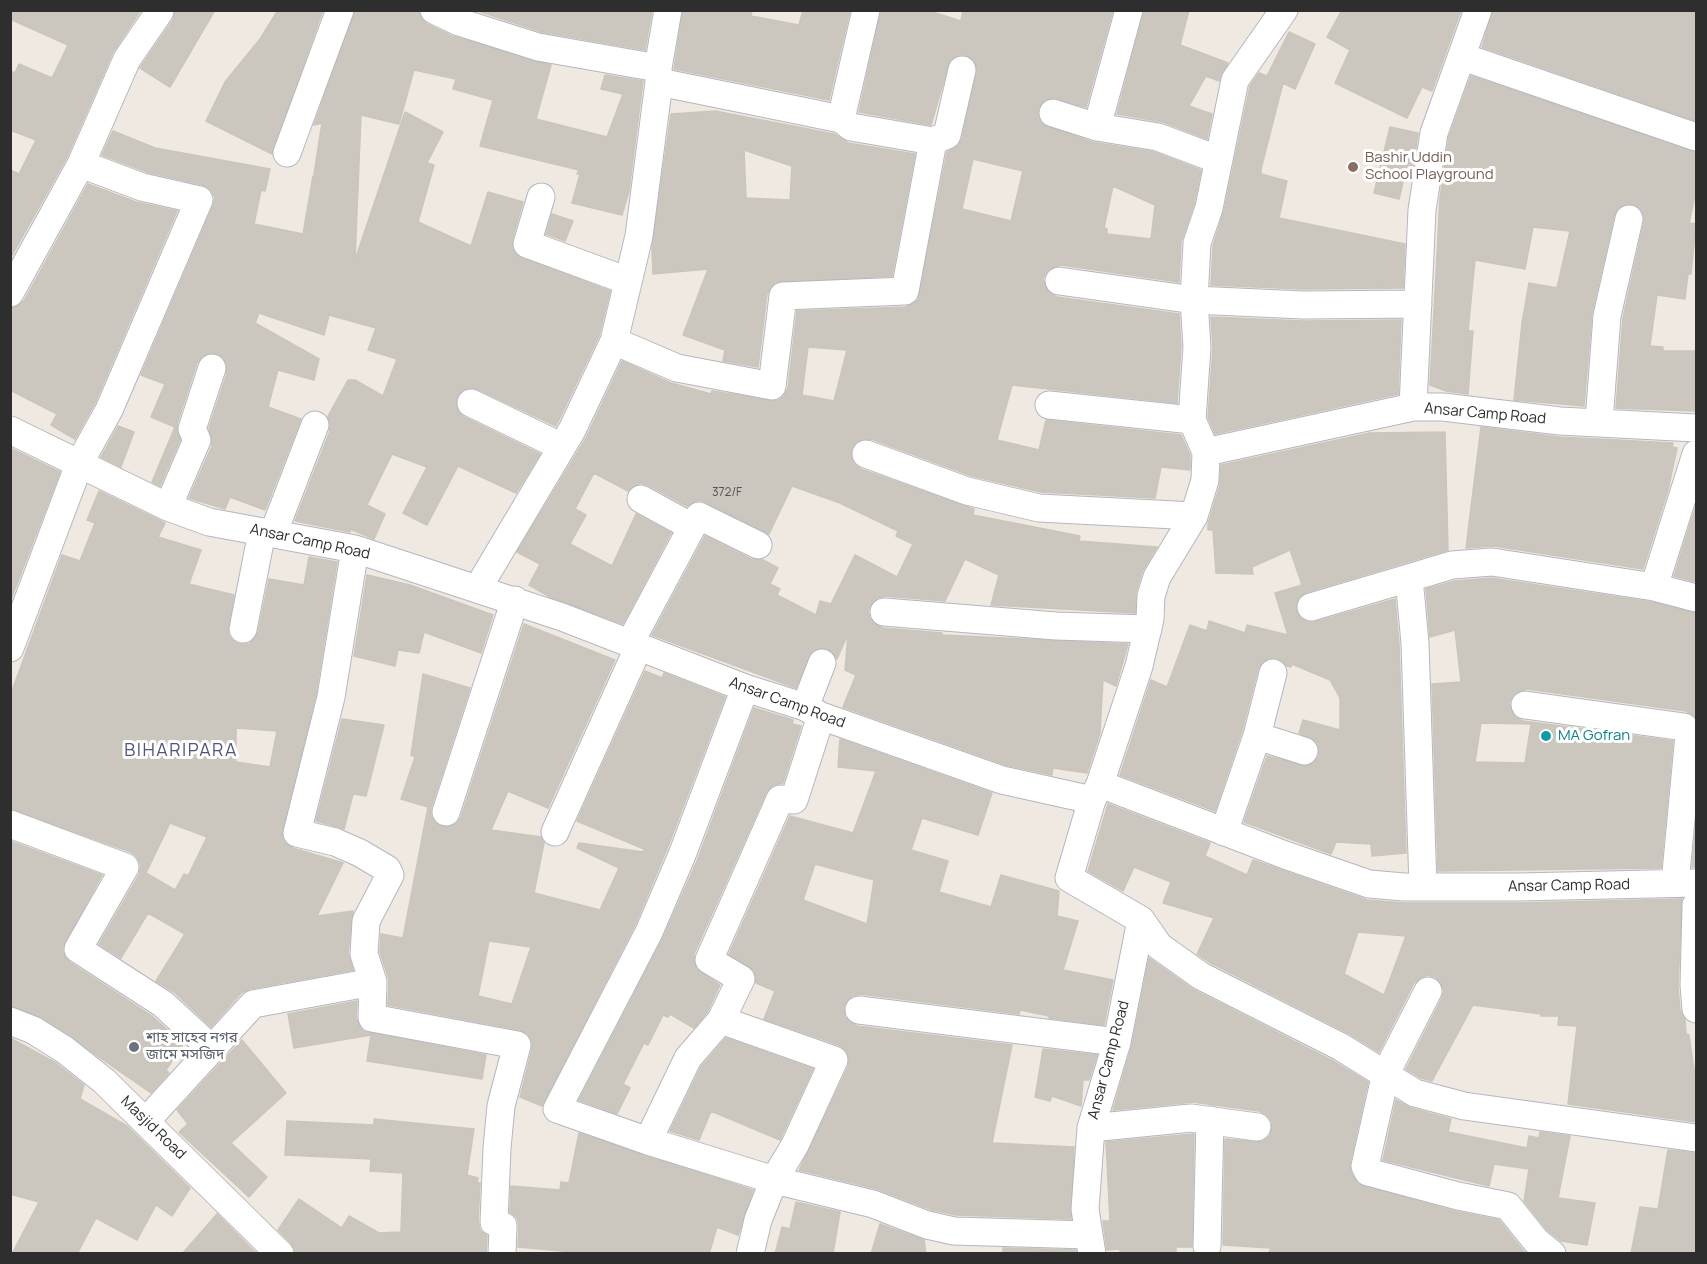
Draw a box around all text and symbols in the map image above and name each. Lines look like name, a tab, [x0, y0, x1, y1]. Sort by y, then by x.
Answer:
place label: Bashir Uddin School Playground	[1365, 149, 1494, 184]
marker: Bashir Uddin School Playground	[1346, 160, 1360, 174]
street label: Ansar Camp Road	[1423, 400, 1547, 428]
house number: 372/F	[712, 486, 742, 500]
street label: Ansar Camp Road	[248, 520, 372, 564]
street label: Ansar Camp Road	[726, 674, 848, 732]
place label: MA Gofran	[1558, 727, 1630, 745]
marker: MA Gofran	[1539, 729, 1553, 743]
district label: BIHARIPARA	[124, 740, 238, 762]
street label: Ansar Camp Road	[1508, 876, 1630, 896]
street label: Ansar Camp Road	[1084, 999, 1134, 1121]
place label: শাহ সাহেব নগর জামে মসজিদ	[146, 1029, 238, 1064]
marker: শাহ সাহেব নগর জামে মসজিদ	[127, 1040, 141, 1054]
street label: Masjid Road	[117, 1093, 189, 1163]

